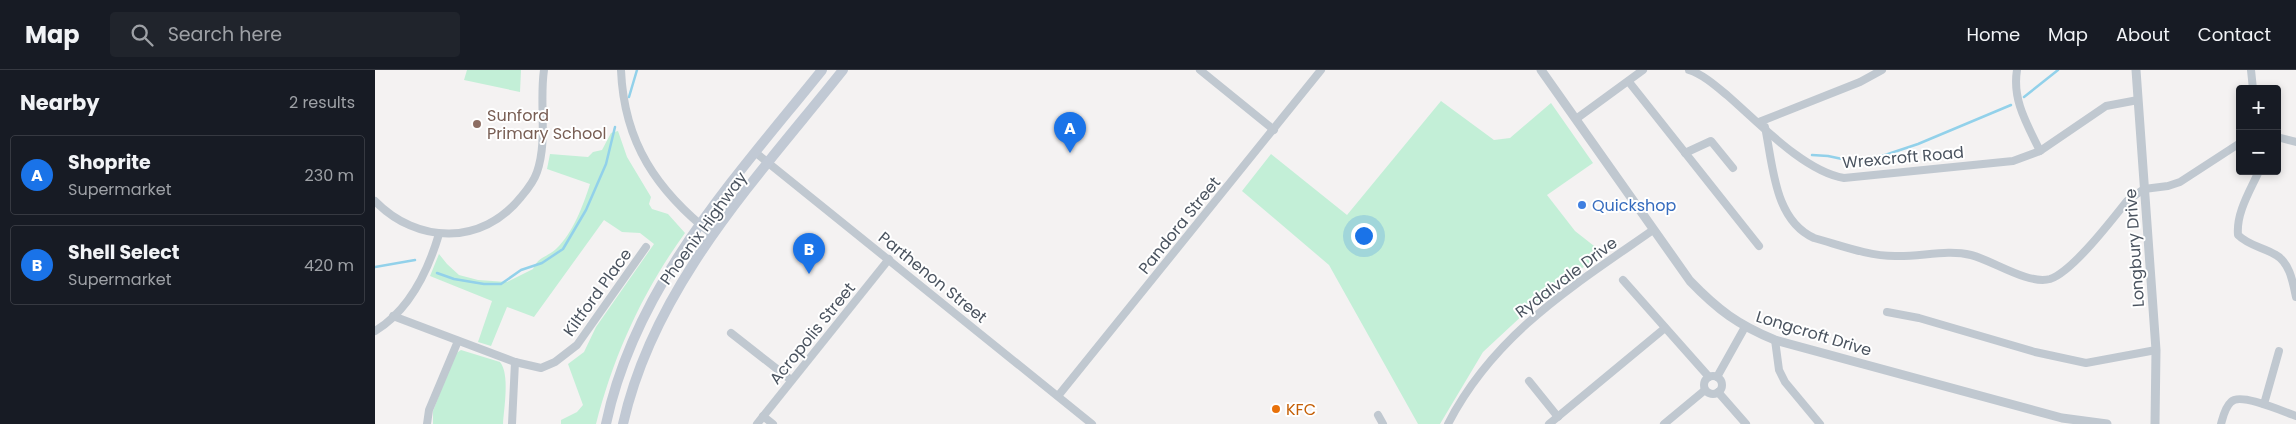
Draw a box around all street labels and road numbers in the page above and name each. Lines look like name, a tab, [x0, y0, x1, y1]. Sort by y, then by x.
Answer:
street label: Wrexcroft Road	[1841, 141, 1965, 174]
street label: Phoenix Highway	[654, 167, 752, 290]
street label: Pandora Street	[1133, 172, 1226, 279]
street label: Longbury Drive	[2119, 188, 2150, 308]
street label: Parthenon Street	[873, 226, 992, 329]
street label: Rydalvale Drive	[1511, 231, 1622, 323]
street label: Kiltford Place	[558, 244, 637, 341]
street label: Acropolis Street	[764, 277, 861, 389]
street label: Longcroft Drive	[1753, 305, 1874, 362]

